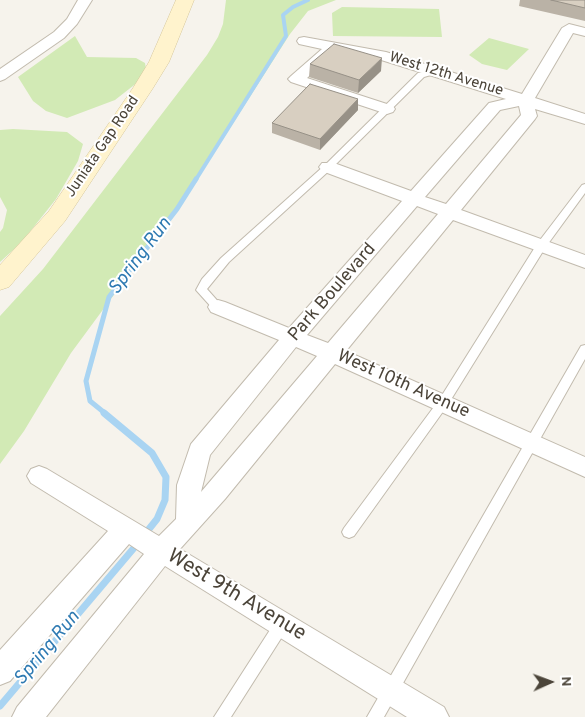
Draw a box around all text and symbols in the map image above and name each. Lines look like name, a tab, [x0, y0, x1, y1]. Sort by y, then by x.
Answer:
street label: West 12th Avenue	[387, 49, 505, 101]
street label: Juniata Gap Road	[62, 93, 144, 201]
water label: Spring Run	[105, 214, 177, 300]
street label: Park Boulevard	[285, 240, 381, 346]
street label: West 10th Avenue	[333, 346, 473, 424]
street label: West 9th Avenue	[162, 545, 310, 647]
water label: Spring Run	[10, 607, 86, 691]
north arrow	[525, 657, 575, 707]
text: N	[557, 676, 574, 687]

